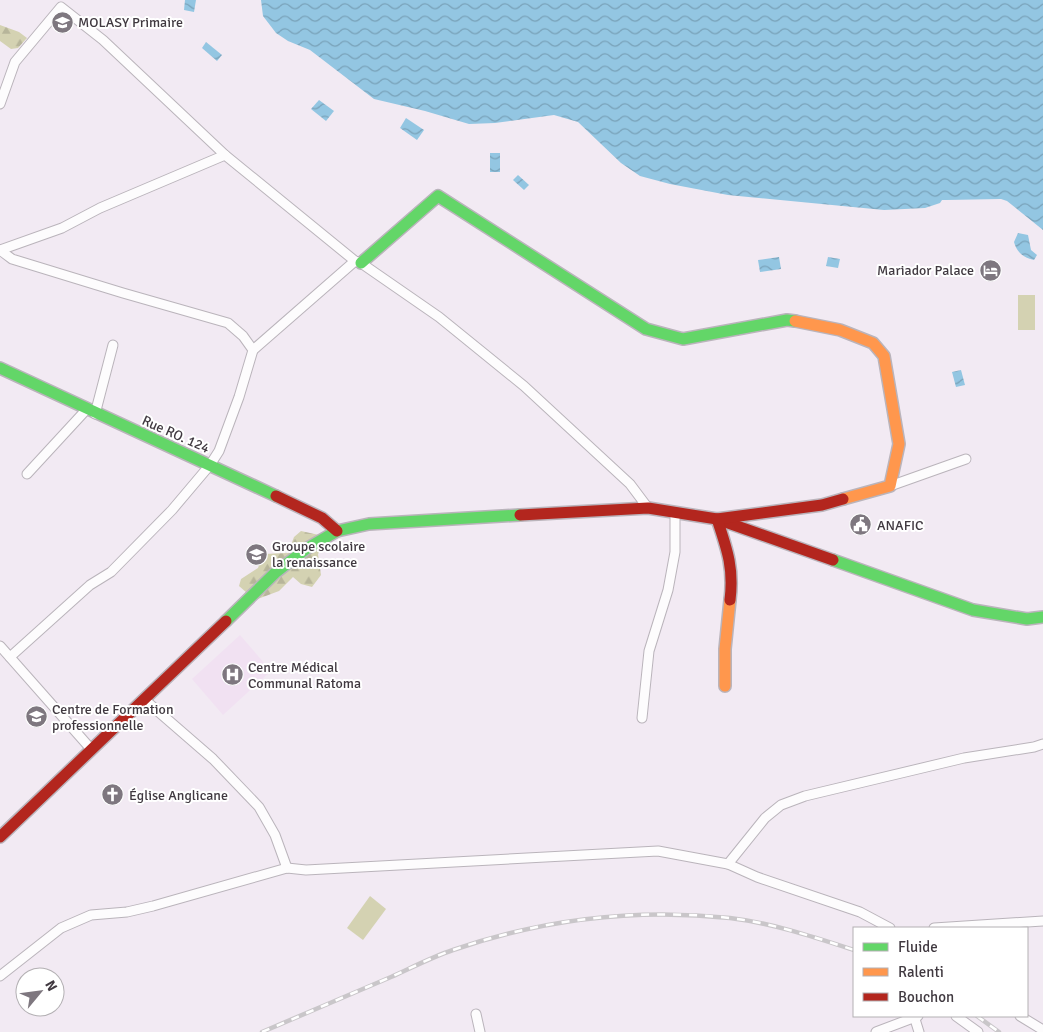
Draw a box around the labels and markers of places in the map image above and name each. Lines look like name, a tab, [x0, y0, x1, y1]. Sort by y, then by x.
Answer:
school or university icon: MOLASY Primaire	[50, 10, 74, 34]
place label: MOLASY Primaire	[78, 14, 183, 31]
hotel icon: Mariador Palace	[978, 258, 1002, 282]
place label: Mariador Palace	[877, 262, 974, 279]
public building icon: ANAFIC	[849, 513, 873, 537]
place label: ANAFIC	[877, 517, 924, 534]
place label: Groupe scolaire la renaissance	[272, 538, 365, 571]
school or university icon: Groupe scolaire la renaissance	[244, 542, 268, 566]
place label: Centre Médical Communal Ratoma	[248, 659, 361, 692]
hospital icon: Centre Médical Communal Ratoma	[220, 663, 244, 687]
place label: Centre de Formation professionnelle	[52, 701, 174, 734]
school or university icon: Centre de Formation professionnelle	[24, 705, 48, 729]
church icon: Église Anglicane	[101, 783, 125, 807]
place label: Église Anglicane	[129, 787, 228, 804]

